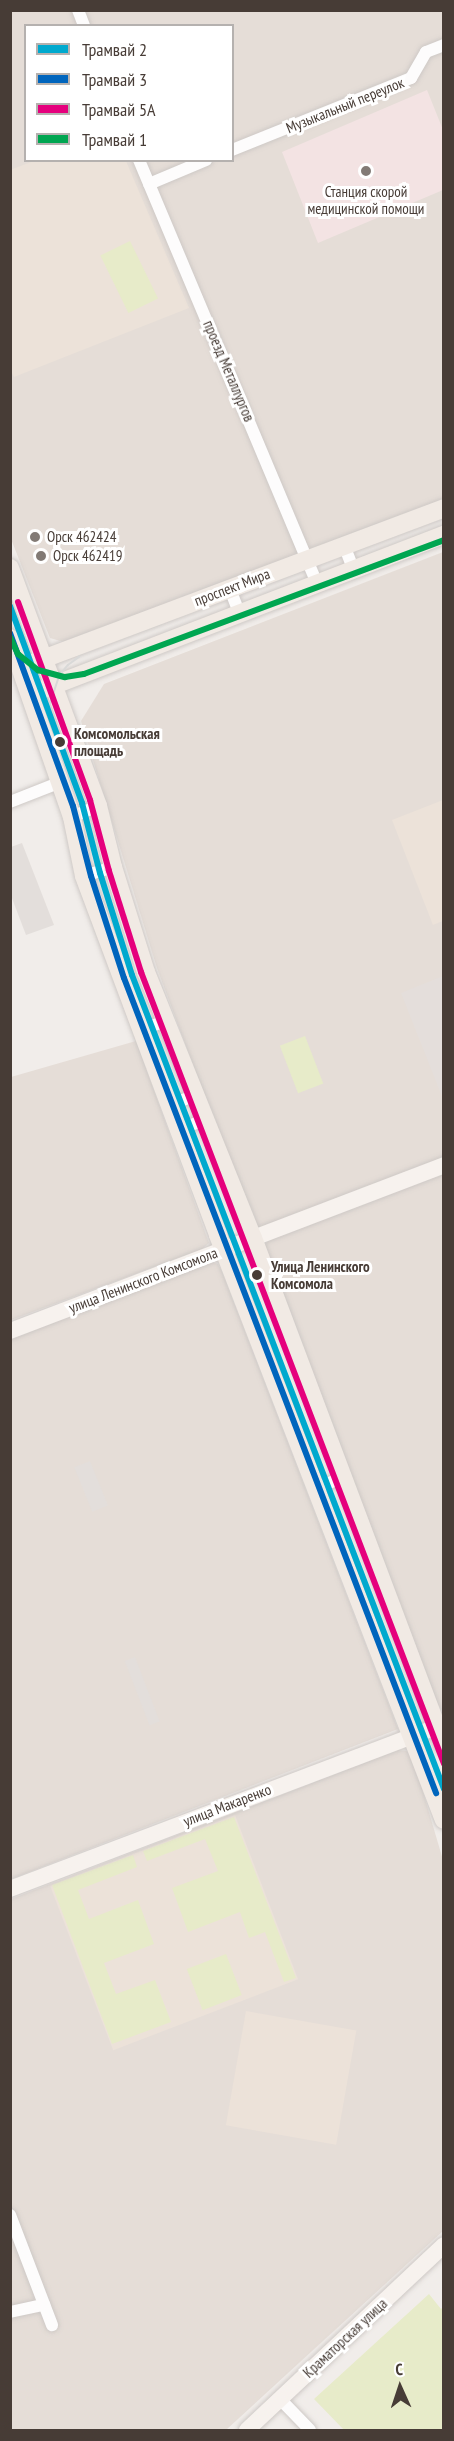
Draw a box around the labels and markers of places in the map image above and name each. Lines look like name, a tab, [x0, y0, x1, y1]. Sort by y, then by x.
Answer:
marker: Станция скорой медицинской помощи	[357, 162, 375, 180]
place label: Станция скорой медицинской помощи	[308, 182, 424, 217]
place label: Орск 462424	[47, 528, 117, 546]
marker: Орск 462424	[28, 530, 42, 544]
place label: Орск 462419	[53, 547, 123, 565]
marker: Орск 462419	[34, 549, 48, 563]
place label: Комсомольская площадь	[74, 724, 160, 759]
marker: Комсомольская площадь	[51, 733, 69, 751]
place label: Улица Ленинского Комсомола	[271, 1257, 370, 1292]
marker: Улица Ленинского Комсомола	[248, 1266, 266, 1284]

